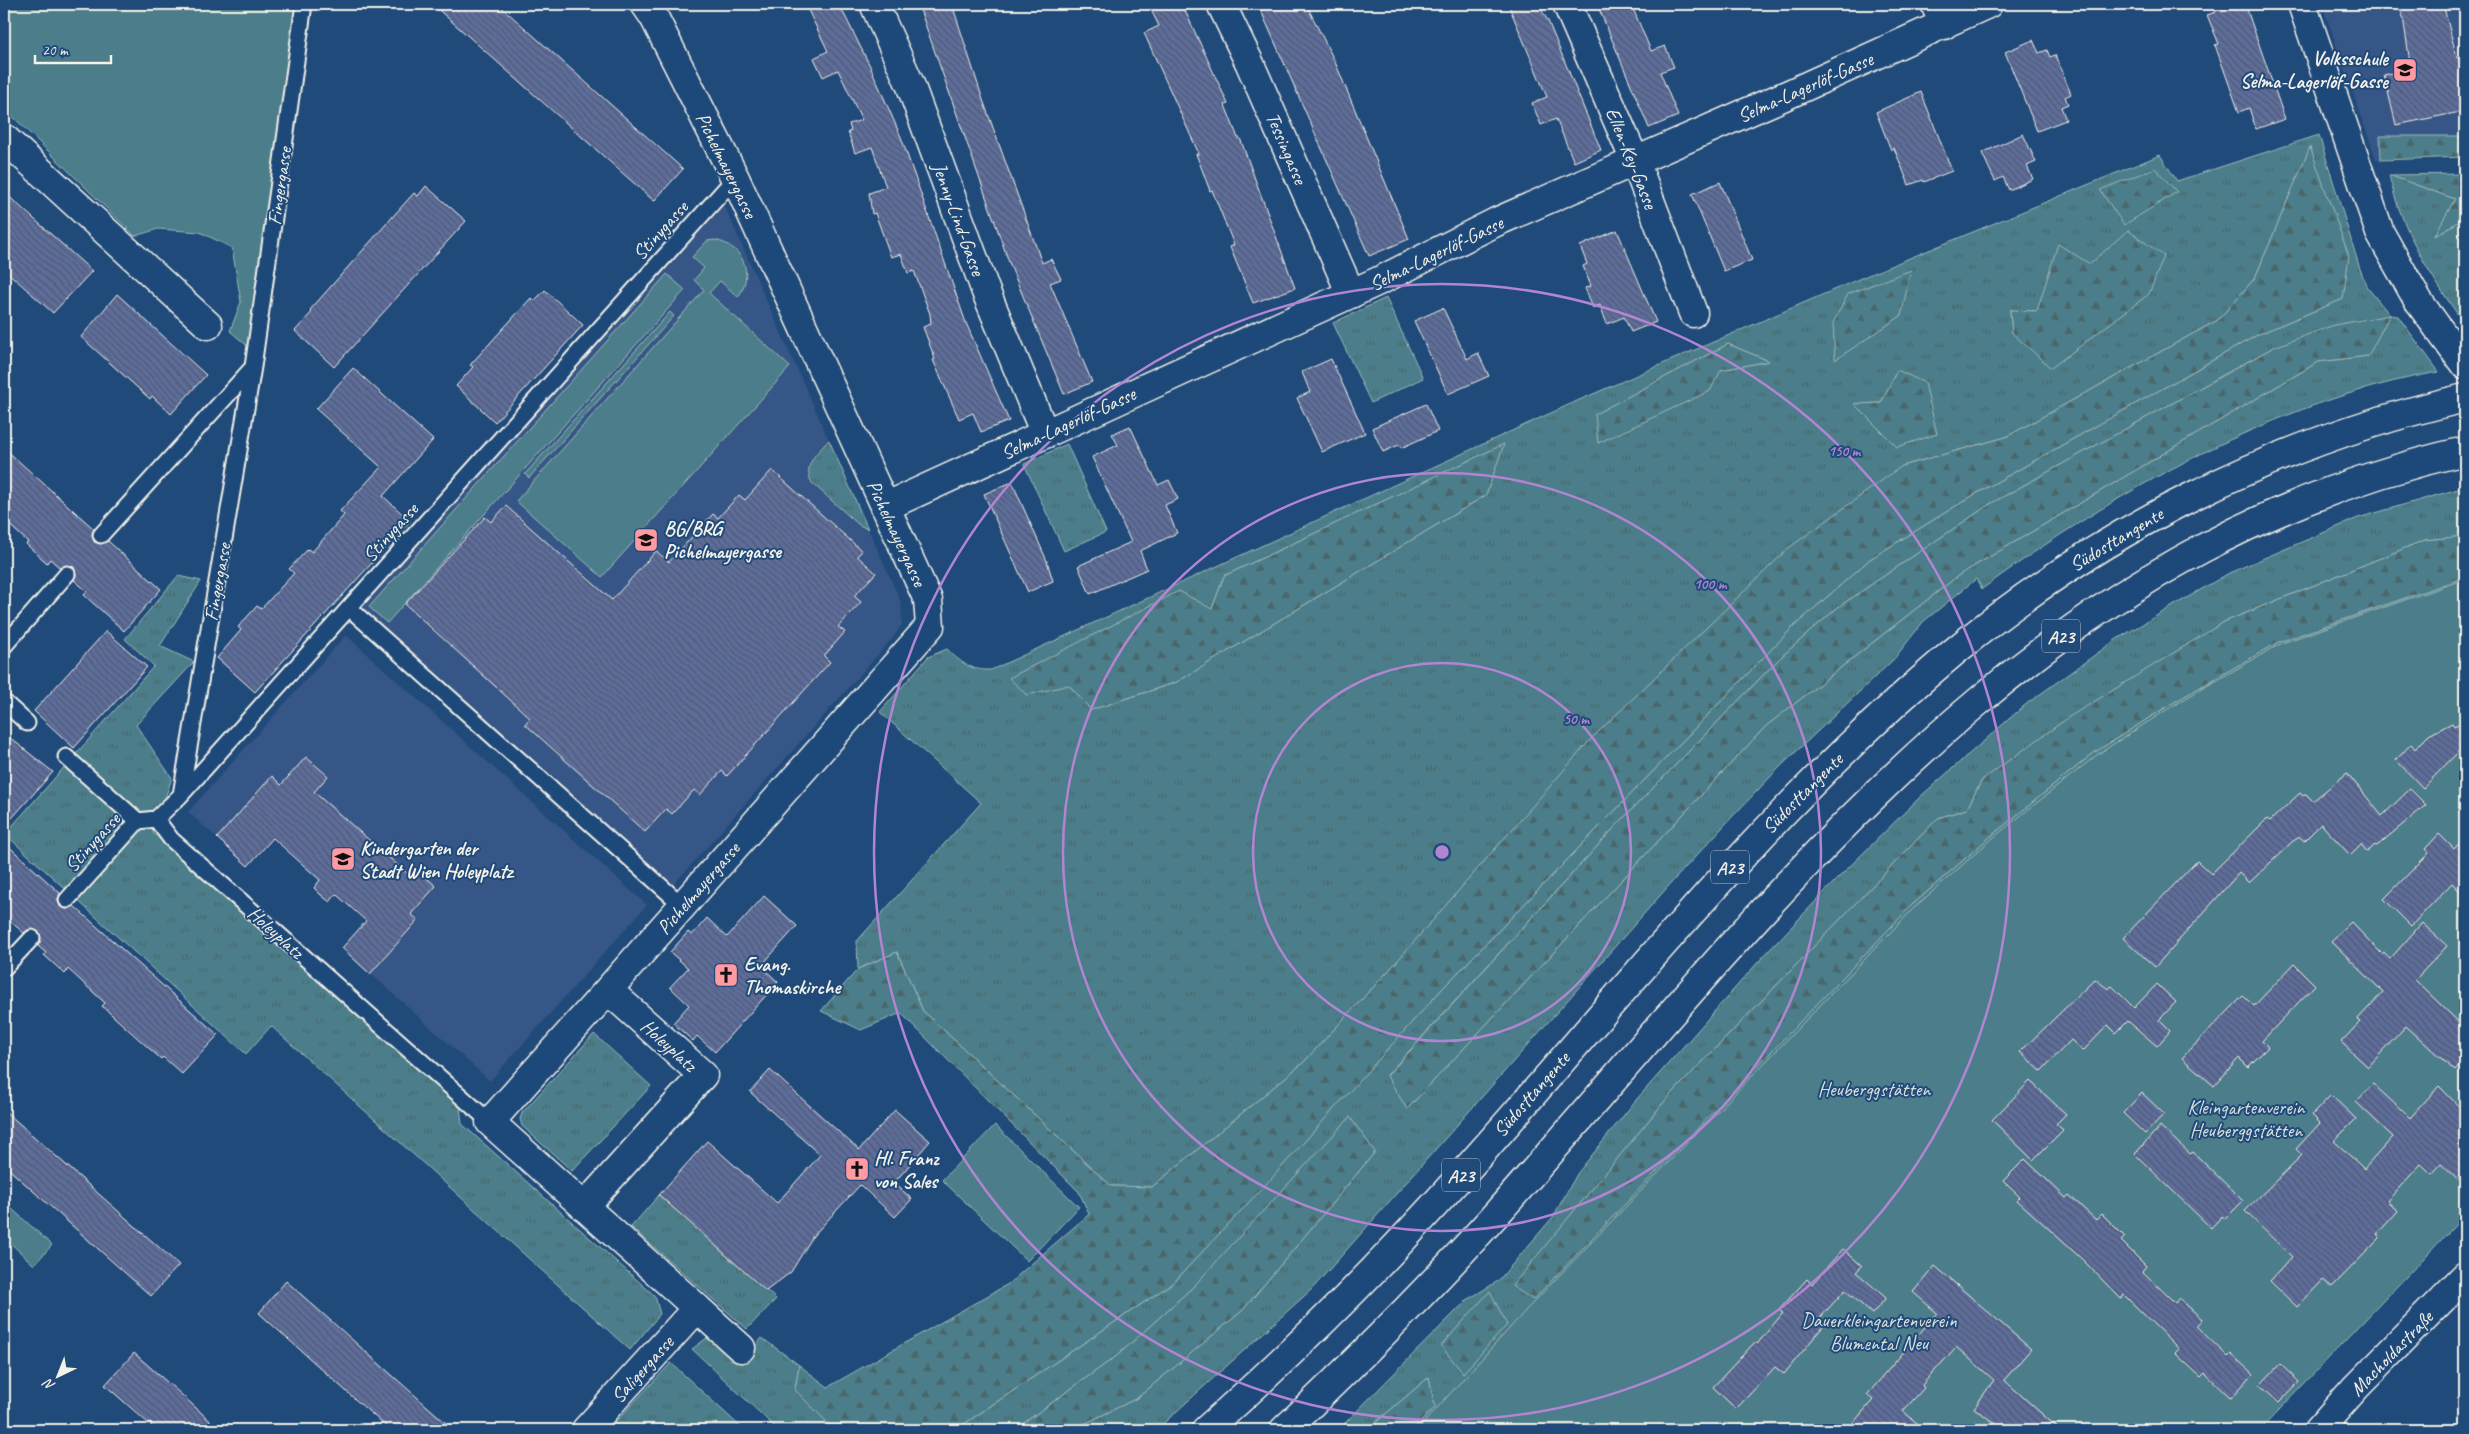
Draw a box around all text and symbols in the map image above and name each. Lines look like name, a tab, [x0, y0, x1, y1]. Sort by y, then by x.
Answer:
scale bar	[35, 32, 111, 64]
text: 20 m	[42, 41, 69, 60]
street label: Selma-Lagerlöf-Gasse	[1734, 46, 1878, 128]
place label: Volksschule Selma-Lagerlöf-Gasse	[2240, 46, 2389, 94]
school or university icon: Volksschule Selma-Lagerlöf-Gasse	[2392, 57, 2418, 83]
street label: Ellen-Key-Gasse	[1600, 104, 1664, 214]
street label: Pichelmayergasse	[690, 108, 764, 223]
street label: Tessingasse	[1260, 108, 1313, 189]
street label: Fingergasse	[262, 144, 298, 227]
street label: Jenny-Lind-Gasse	[926, 158, 991, 280]
street label: Stinygasse	[627, 194, 695, 265]
street label: Selma-Lagerlöf-Gasse	[1365, 210, 1508, 297]
street label: Selma-Lagerlöf-Gasse	[997, 381, 1141, 466]
text: 150 m	[1828, 442, 1862, 461]
street label: Pichelmayergasse	[861, 476, 933, 592]
street label: Stinygasse	[357, 496, 425, 567]
street label: Südosttangente	[2065, 501, 2169, 577]
place label: BG/BRG Pichelmayergasse	[664, 516, 782, 565]
school or university icon: BG/BRG Pichelmayergasse	[633, 527, 659, 553]
street label: Fingergasse	[198, 540, 237, 623]
text: 100 m	[1694, 575, 1728, 594]
road number: A23	[2042, 620, 2080, 652]
text: 50 m	[1563, 710, 1590, 729]
street label: Südosttangente	[1756, 746, 1849, 839]
street label: Stinygasse	[59, 806, 127, 877]
place label: Kindergarten der Stadt Wien Holeyplatz	[360, 836, 515, 884]
street label: Pichelmayergasse	[651, 836, 746, 940]
centre of rings	[1433, 843, 1451, 861]
school or university icon: Kindergarten der Stadt Wien Holeyplatz	[330, 846, 356, 872]
road number: A23	[1711, 850, 1749, 884]
street label: Holeyplatz	[242, 901, 310, 965]
place label: Evang. Thomaskirche	[744, 952, 842, 1000]
church icon: Evang. Thomaskirche	[713, 962, 739, 988]
street label: Holeyplatz	[635, 1014, 703, 1078]
street label: Südosttangente	[1488, 1045, 1576, 1142]
park label: Heuberggstätten	[1818, 1077, 1931, 1102]
park label: Kleingartenverein Heuberggstätten	[2188, 1095, 2305, 1143]
place label: Hl. Franz von Sales	[874, 1146, 940, 1194]
church icon: Hl. Franz von Sales	[844, 1156, 870, 1182]
road number: A23	[1442, 1158, 1480, 1192]
street label: Macholdastraße	[2344, 1304, 2439, 1401]
park label: Dauerkleingartenverein Blumental Neu	[1801, 1308, 1958, 1356]
street label: Saligergasse	[606, 1329, 680, 1408]
north arrow	[32, 1352, 82, 1402]
text: N	[39, 1374, 58, 1394]

